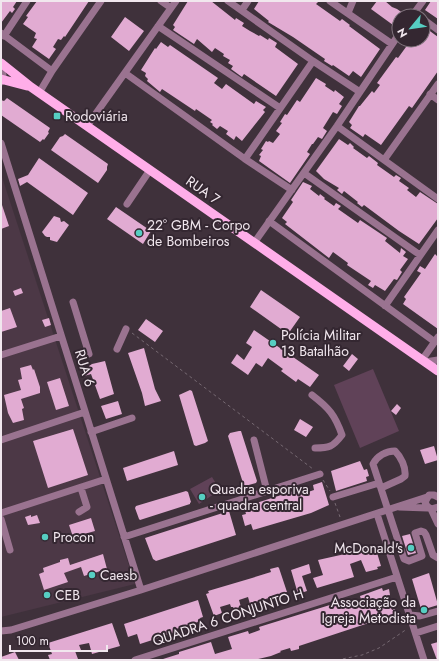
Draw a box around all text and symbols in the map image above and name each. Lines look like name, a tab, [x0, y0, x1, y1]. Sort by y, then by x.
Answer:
north arrow	[391, 8, 431, 48]
text: N	[393, 25, 411, 41]
place label: Rodoviária	[65, 106, 128, 126]
marker: Rodoviária	[52, 111, 62, 121]
street label: RUA 7	[182, 171, 225, 209]
place label: 22° GBM - Corpo de Bombeiros	[147, 215, 250, 251]
marker: 22° GBM - Corpo de Bombeiros	[134, 228, 144, 238]
place label: Polícia Militar 13 Batalhão	[281, 325, 361, 361]
marker: Polícia Militar 13 Batalhão	[268, 338, 278, 348]
street label: RUA 6	[70, 347, 100, 389]
place label: Quadra esporiva - quadra central	[210, 479, 309, 515]
marker: Quadra esporiva - quadra central	[197, 492, 207, 502]
place label: Procon	[53, 527, 94, 547]
marker: Procon	[40, 532, 50, 542]
place label: McDonald's	[334, 538, 403, 558]
marker: McDonald's	[406, 543, 416, 553]
place label: Caesb	[100, 565, 137, 585]
marker: Caesb	[87, 570, 97, 580]
street label: QUADRA 6 CONJUNTO H	[150, 583, 306, 651]
place label: CEB	[55, 585, 80, 605]
marker: CEB	[42, 590, 52, 600]
place label: Associação da Igreja Metodista	[321, 592, 416, 628]
marker: Associação da Igreja Metodista	[419, 605, 429, 615]
scale bar	[10, 627, 107, 653]
text: 100 m	[16, 632, 49, 650]

